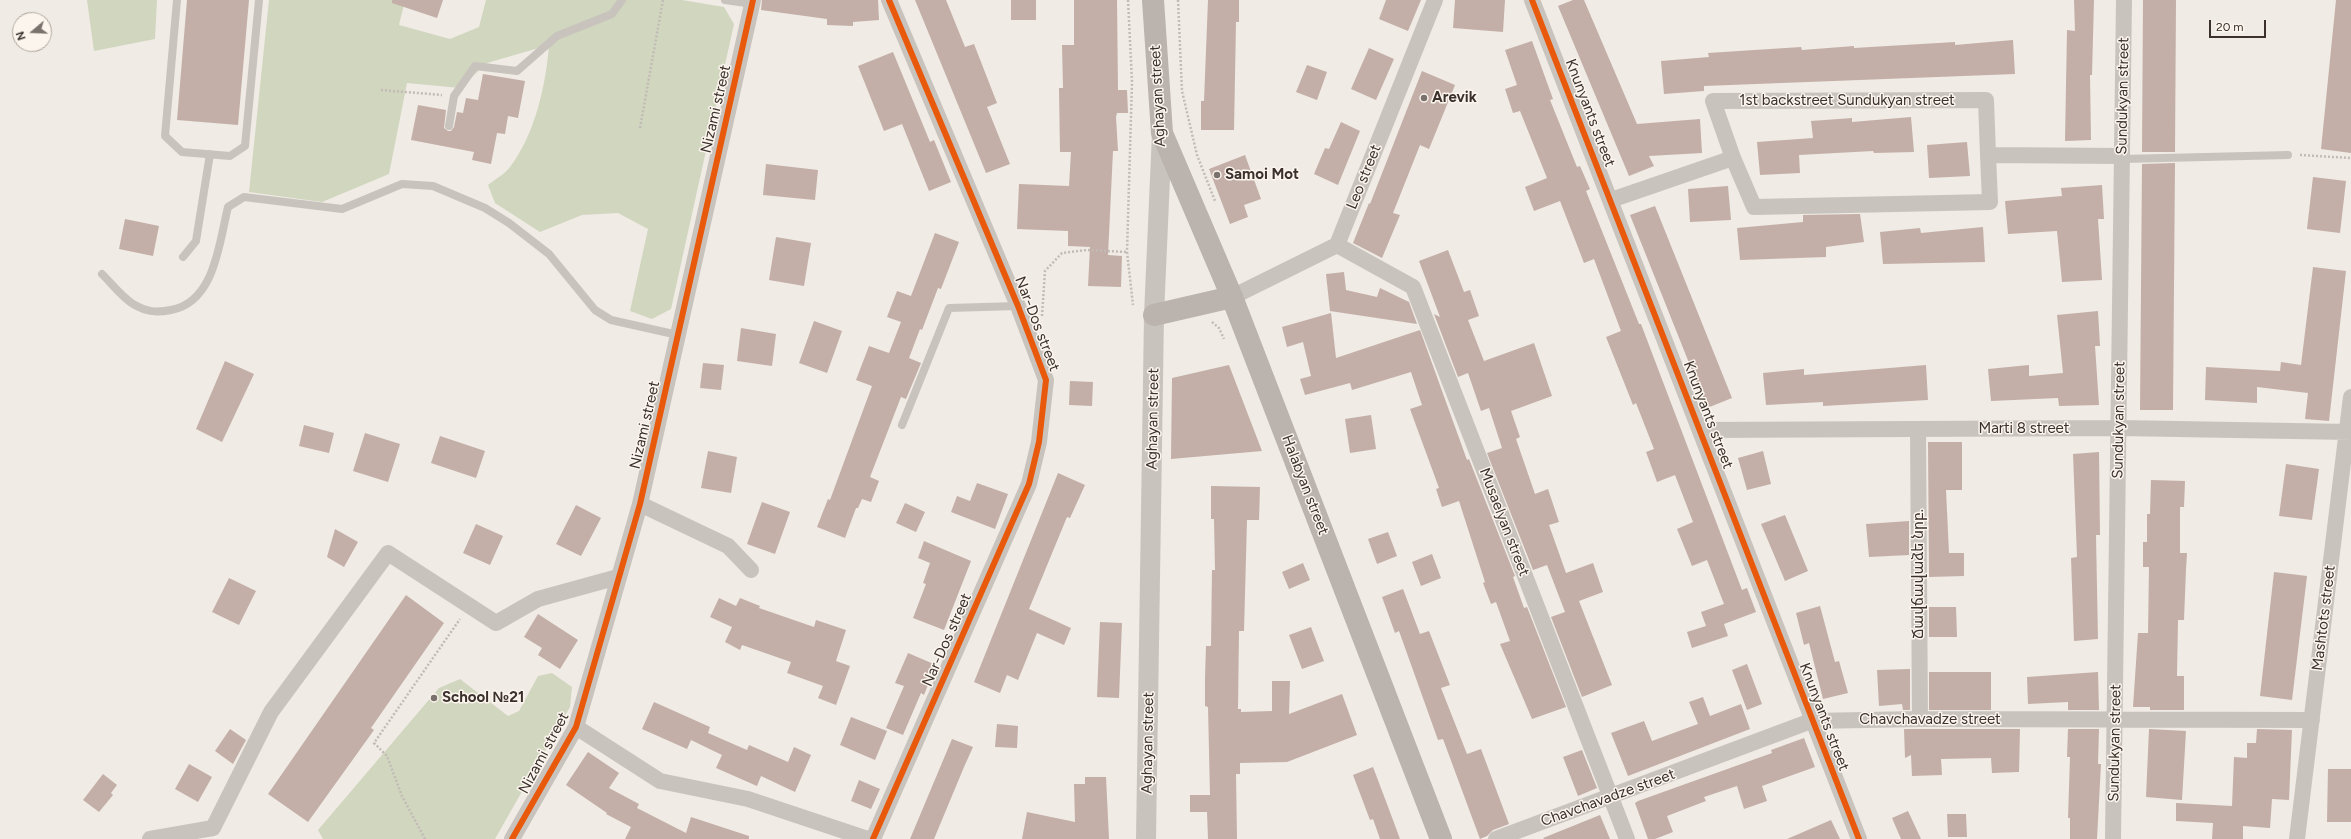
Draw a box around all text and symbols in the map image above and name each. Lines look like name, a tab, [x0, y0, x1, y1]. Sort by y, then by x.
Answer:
north arrow	[12, 12, 52, 52]
scale bar	[2211, 12, 2268, 38]
text: 20 m	[2216, 20, 2244, 34]
text: N	[14, 30, 29, 42]
street label: Sundukyan street	[2113, 37, 2133, 155]
street label: Aghayan street	[1146, 45, 1170, 147]
street label: Knunyants street	[1561, 57, 1619, 169]
street label: Nizami street	[697, 63, 735, 155]
place label: Arevik	[1432, 89, 1477, 107]
street label: 1st backstreet Sundukyan street	[1739, 92, 1955, 110]
marker: Arevik	[1419, 93, 1429, 103]
street label: Leo street	[1343, 142, 1385, 212]
place label: Samoi Mot	[1225, 166, 1299, 184]
marker: Samoi Mot	[1212, 170, 1222, 180]
street label: Nar-Dos street	[1011, 274, 1063, 374]
street label: Knunyants street	[1679, 359, 1737, 471]
street label: Sundukyan street	[2109, 361, 2129, 479]
street label: Aghayan street	[1143, 368, 1163, 470]
street label: Nizami street	[626, 379, 664, 471]
street label: Marti 8 street	[1979, 420, 2069, 438]
street label: Halabyan street	[1278, 432, 1332, 538]
street label: Musaelyan street	[1475, 465, 1533, 579]
street label: Ճավճավաձե նրբ.	[1910, 509, 1928, 639]
street label: Mashtots street	[2309, 564, 2339, 672]
street label: Nar-Dos street	[918, 591, 976, 689]
street label: Knunyants street	[1795, 661, 1853, 773]
street label: Sundukyan street	[2105, 684, 2125, 802]
place label: School №21	[442, 689, 524, 707]
street label: Aghayan street	[1138, 692, 1158, 794]
marker: School №21	[429, 693, 439, 703]
street label: Nizami street	[515, 709, 573, 797]
street label: Chavchavadze street	[1859, 711, 2001, 729]
street label: Chavchavadze street	[1538, 765, 1678, 831]

